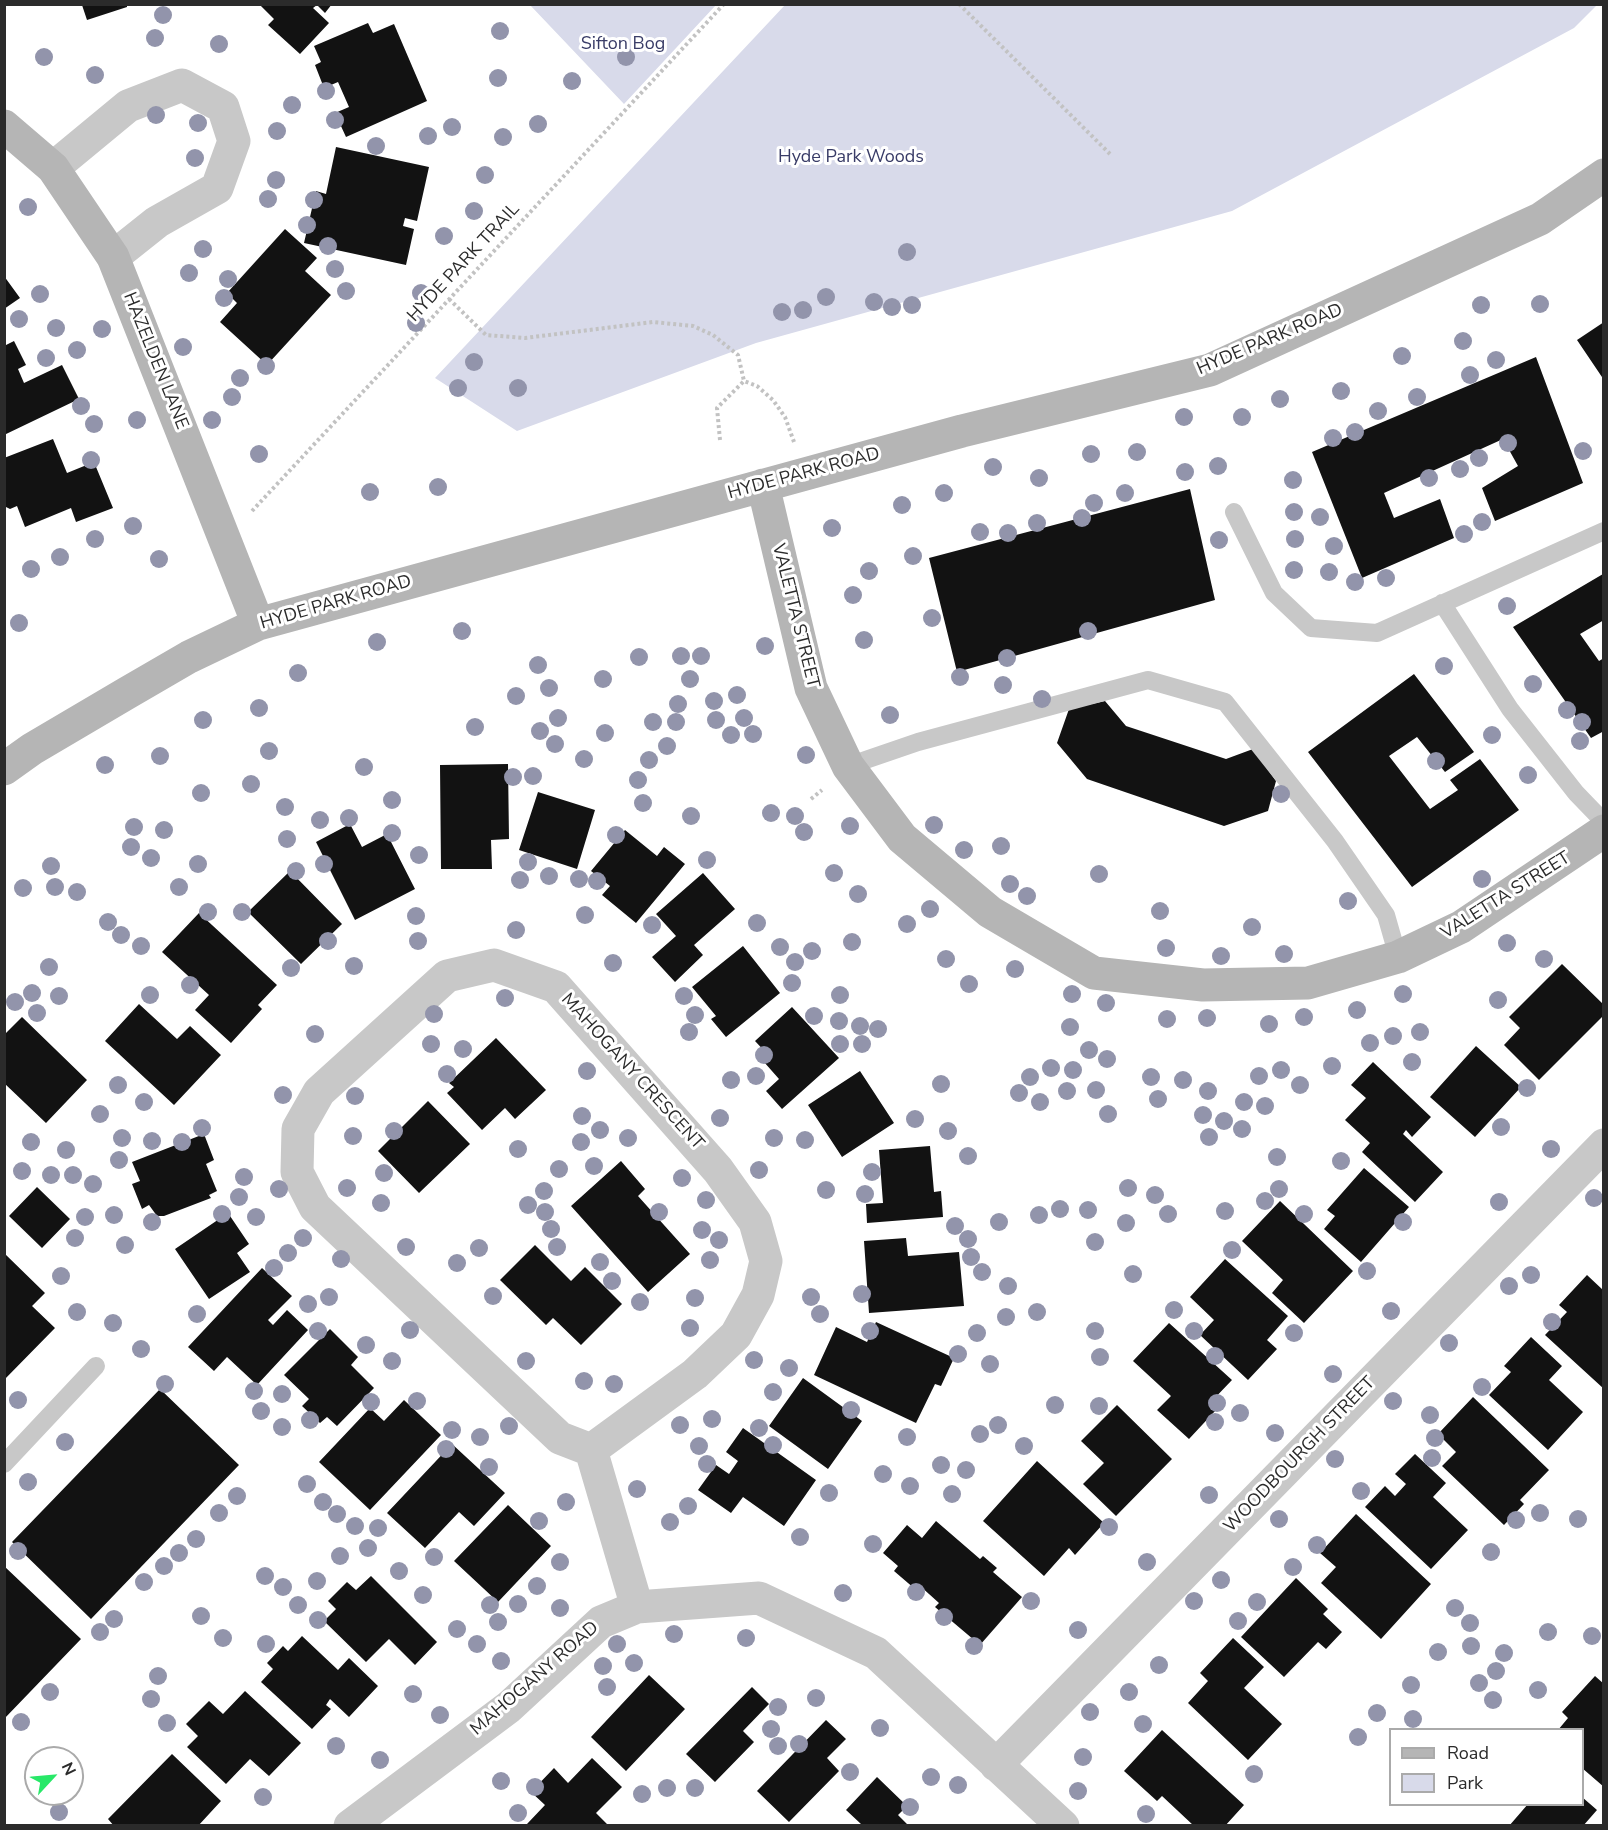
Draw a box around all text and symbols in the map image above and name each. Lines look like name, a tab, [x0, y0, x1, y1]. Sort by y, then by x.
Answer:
park label: Sifton Bog	[581, 34, 665, 56]
park label: Hyde Park Woods	[778, 147, 924, 169]
street label: HYDE PARK TRAIL	[403, 199, 525, 327]
street label: HAZELDEN LANE	[118, 289, 192, 433]
street label: HYDE PARK ROAD	[1194, 300, 1346, 380]
street label: HYDE PARK ROAD	[726, 443, 882, 505]
street label: VALETTA STREET	[767, 542, 823, 690]
street label: HYDE PARK ROAD	[258, 571, 414, 635]
street label: VALETTA STREET	[1437, 848, 1575, 944]
street label: MAHOGANY CRESCENT	[556, 989, 708, 1155]
street label: WOODBOURGH STREET	[1220, 1373, 1380, 1537]
street label: MAHOGANY ROAD	[466, 1617, 604, 1741]
legend	[1389, 1728, 1584, 1806]
text: Road	[1447, 1741, 1489, 1765]
north arrow	[24, 1746, 84, 1806]
text: N	[56, 1759, 81, 1779]
text: Park	[1447, 1771, 1483, 1795]

